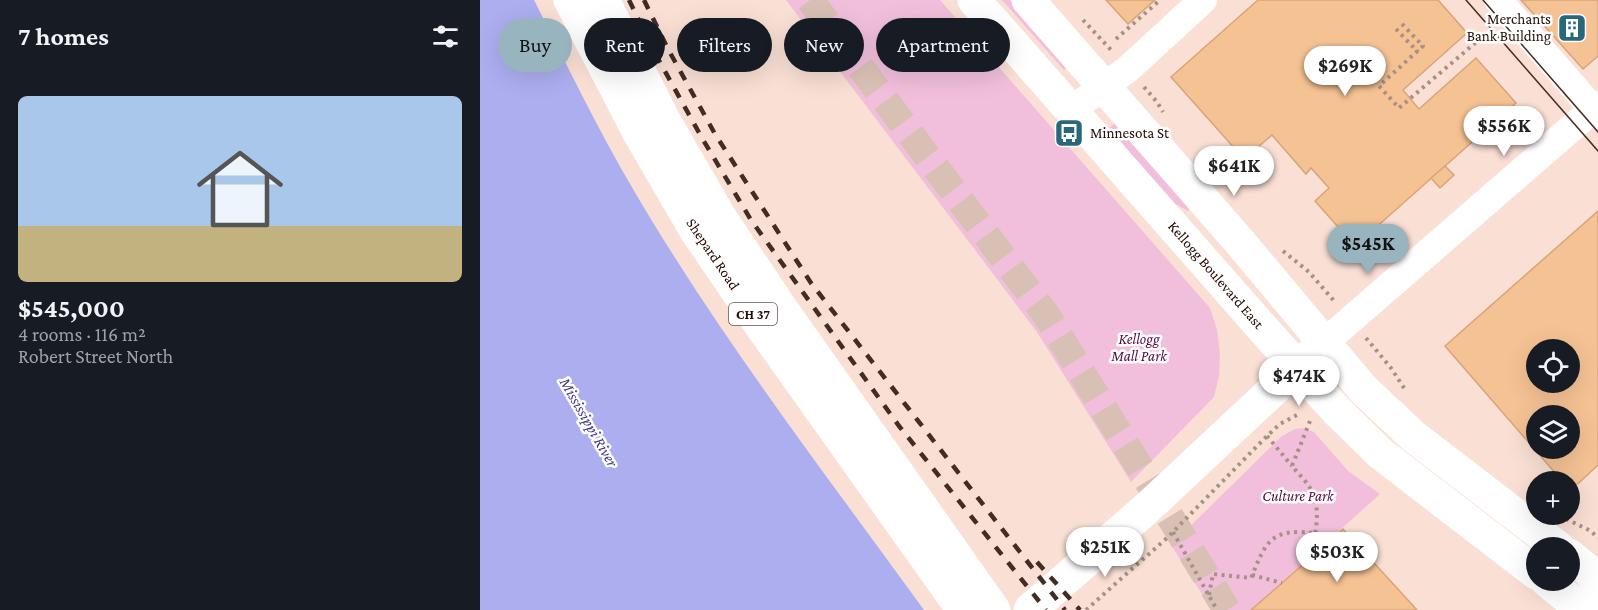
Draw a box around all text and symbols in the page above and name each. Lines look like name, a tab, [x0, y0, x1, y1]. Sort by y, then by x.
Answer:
place label: Merchants Bank Building	[1467, 11, 1551, 45]
building icon: Merchants Bank Building	[1556, 12, 1588, 44]
chip: Buy	[498, 18, 572, 72]
chip: Rent	[584, 18, 665, 72]
chip: Filters	[677, 18, 772, 72]
chip: New	[784, 18, 864, 72]
chip: Apartment	[876, 18, 1010, 72]
icon: filters	[429, 20, 462, 53]
text: 7 homes	[18, 22, 109, 51]
pin: $269K	[1303, 46, 1387, 97]
text: $269K	[1318, 54, 1372, 76]
pin: $556K	[1462, 106, 1546, 157]
text: $556K	[1477, 114, 1531, 136]
bus stop icon: Minnesota St	[1053, 117, 1085, 149]
place label: Minnesota St	[1090, 125, 1170, 141]
icon: home	[186, 135, 294, 243]
pin: $641K	[1192, 146, 1276, 197]
text: $641K	[1208, 154, 1260, 176]
street label: Shepard Road	[682, 215, 743, 293]
street label: Kellogg Boulevard East	[1164, 218, 1268, 333]
pin: $545K	[1326, 224, 1410, 275]
text: $545K	[1341, 232, 1395, 254]
text: $545,000	[18, 294, 125, 323]
road number: CH 37	[729, 303, 777, 325]
text: 4 rooms · 116 m²	[18, 323, 146, 345]
park label: Kellogg Mall Park	[1110, 331, 1168, 364]
map controls	[1526, 339, 1580, 591]
button: locate	[1526, 339, 1580, 393]
text: Robert Street North	[18, 345, 173, 367]
pin: $474K	[1257, 356, 1341, 407]
text: $474K	[1273, 364, 1325, 386]
water label: Mississippi River	[555, 374, 622, 470]
button: layers	[1526, 405, 1580, 459]
button: +	[1526, 471, 1580, 525]
park label: Culture Park	[1262, 488, 1335, 504]
pin: $251K	[1063, 527, 1147, 578]
pin: $503K	[1295, 532, 1379, 583]
text: $251K	[1080, 535, 1130, 557]
button: −	[1526, 537, 1580, 591]
text: $503K	[1310, 540, 1364, 562]

